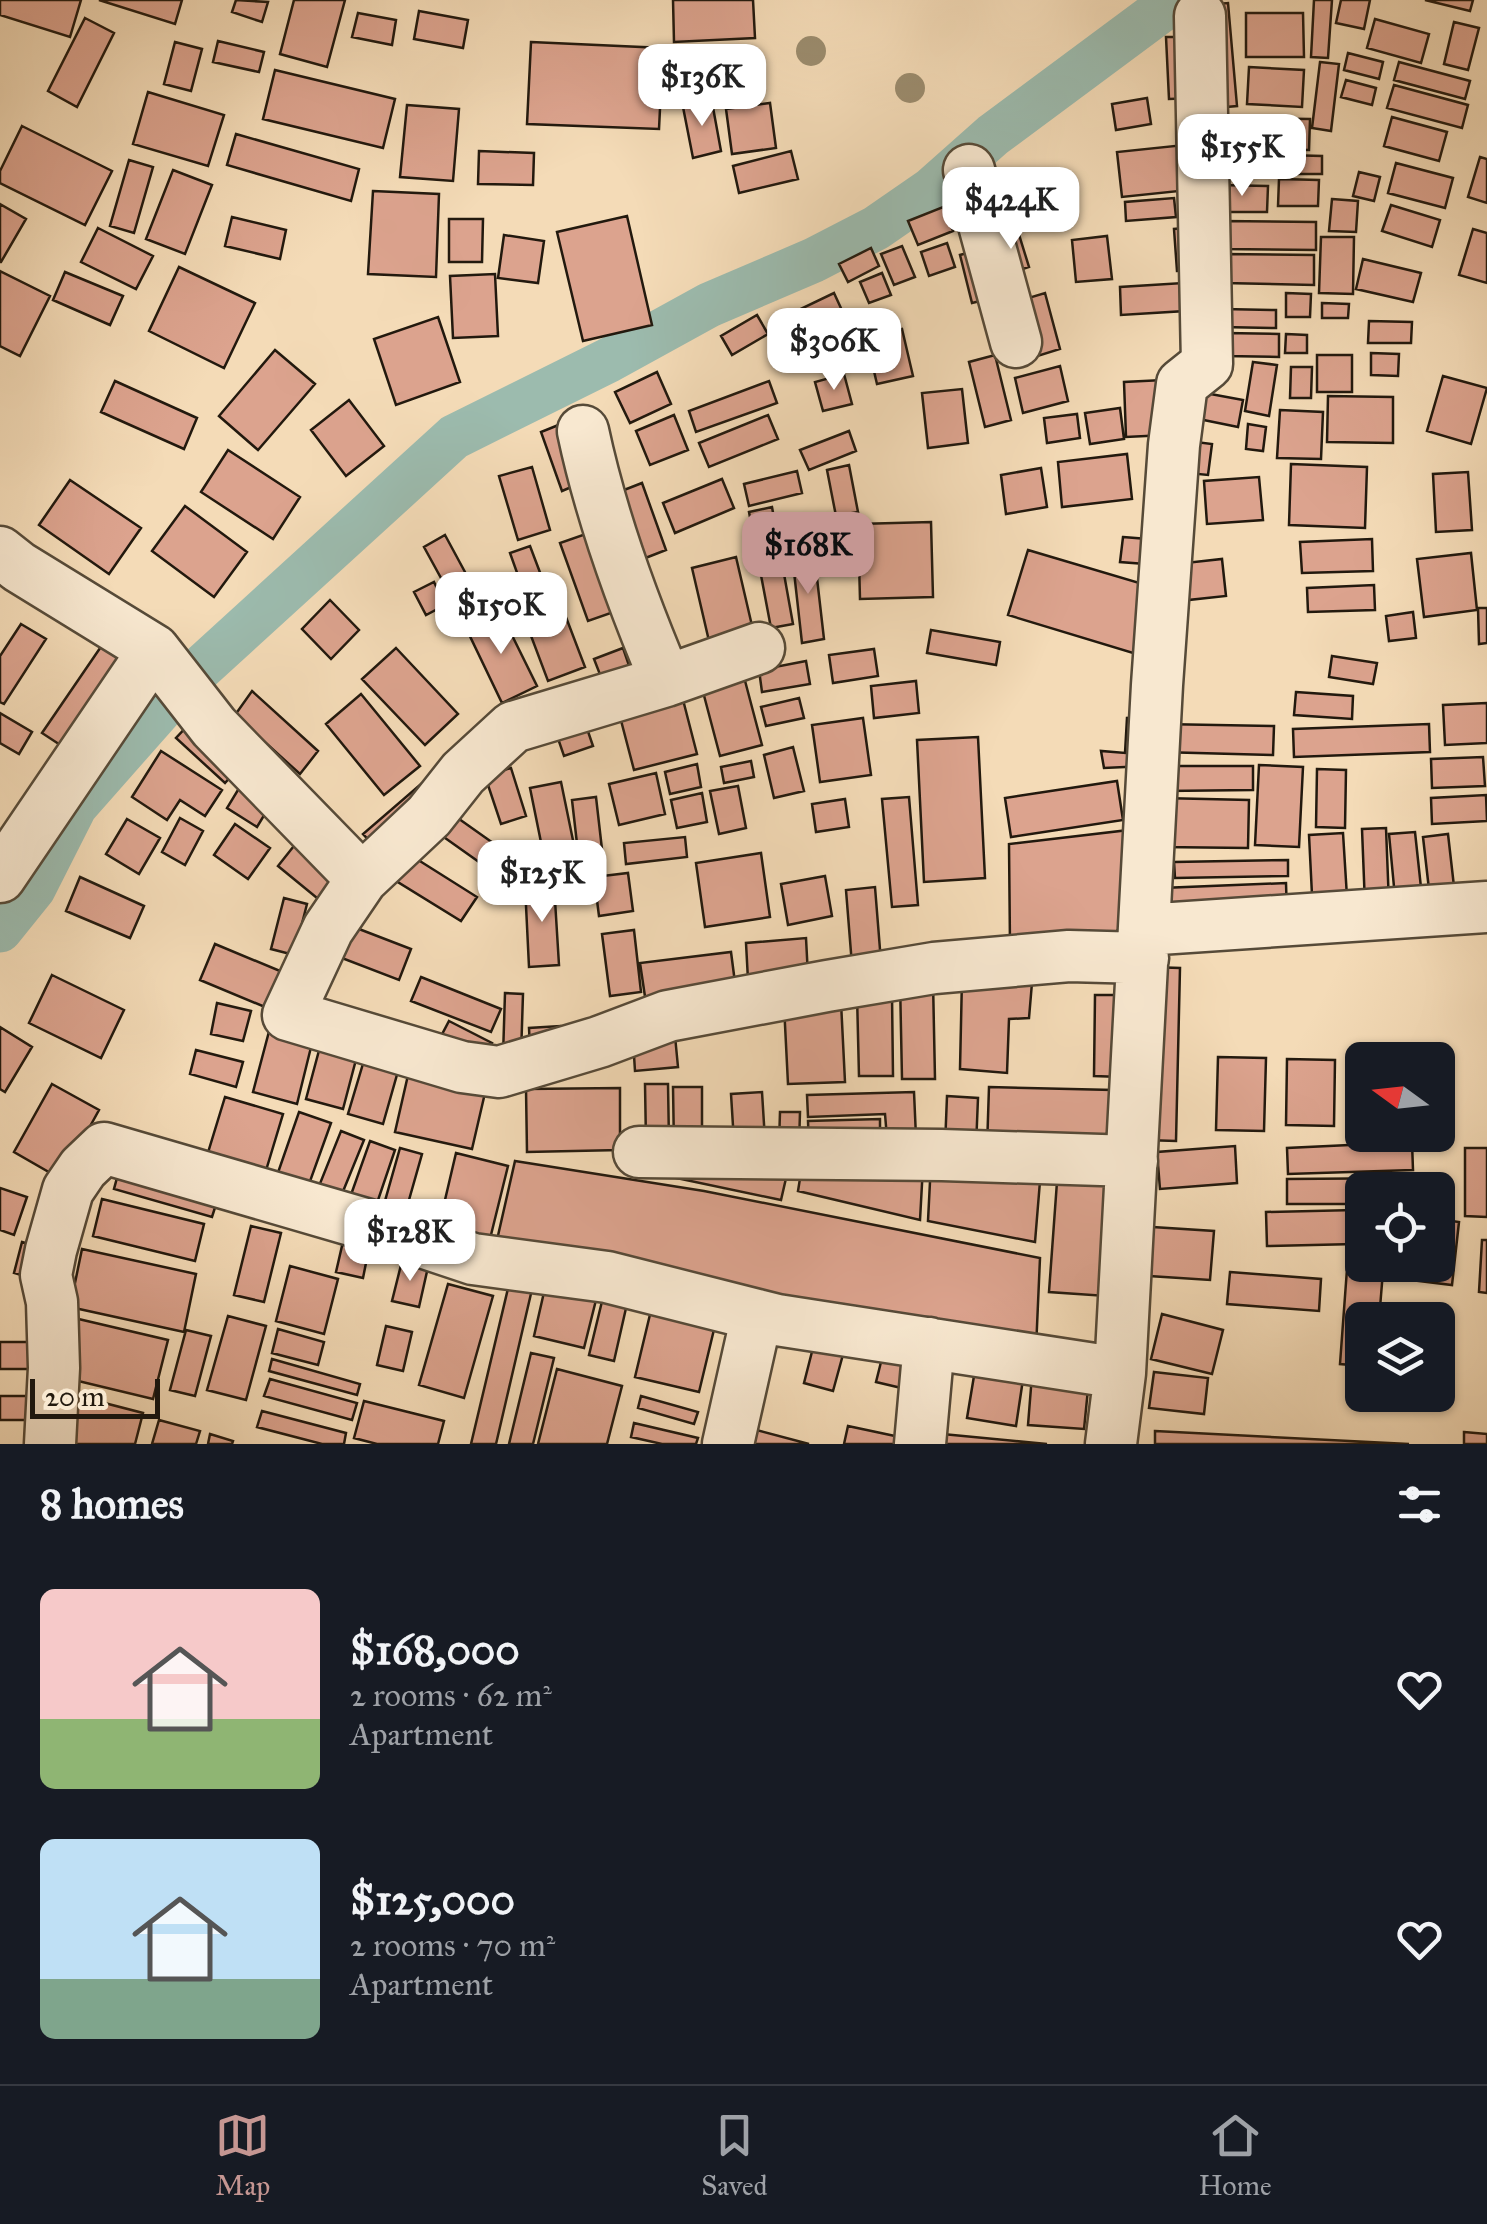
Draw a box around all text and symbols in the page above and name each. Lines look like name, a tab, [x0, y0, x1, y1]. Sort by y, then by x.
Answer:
pin: $136K	[632, 44, 772, 129]
text: $136K	[660, 57, 744, 96]
pin: $155K	[1172, 114, 1312, 199]
text: $155K	[1200, 127, 1284, 166]
pin: $424K	[941, 167, 1081, 252]
text: $424K	[964, 180, 1058, 219]
pin: $306K	[764, 308, 904, 393]
text: $306K	[789, 321, 879, 360]
pin: $168K	[738, 512, 878, 597]
text: $168K	[764, 525, 852, 564]
pin: $150K	[431, 572, 571, 657]
text: $150K	[457, 585, 545, 624]
pin: $125K	[472, 840, 612, 925]
text: $125K	[500, 853, 584, 892]
north arrow	[1345, 1042, 1455, 1152]
map controls	[1345, 1042, 1455, 1412]
button: locate	[1345, 1172, 1455, 1282]
pin: $128K	[340, 1199, 480, 1284]
text: $128K	[366, 1212, 454, 1251]
button: layers	[1345, 1302, 1455, 1412]
scale bar	[30, 1374, 160, 1418]
text: 20 m	[45, 1379, 105, 1414]
icon: filters	[1392, 1477, 1447, 1532]
text: 8 homes	[40, 1478, 184, 1530]
text: $168,000	[350, 1624, 520, 1676]
icon: home	[120, 1629, 240, 1749]
icon: heart	[1392, 1662, 1447, 1717]
text: 2 rooms · 62 m²	[350, 1676, 552, 1715]
text: Apartment	[350, 1715, 493, 1754]
text: $125,000	[350, 1874, 515, 1926]
icon: home	[120, 1879, 240, 1999]
icon: heart	[1392, 1912, 1447, 1967]
text: 2 rooms · 70 m²	[350, 1926, 555, 1965]
text: Apartment	[350, 1965, 493, 2004]
tab: Map	[215, 2108, 270, 2203]
tab: Saved	[701, 2108, 768, 2203]
tab: Home	[1198, 2108, 1272, 2203]

